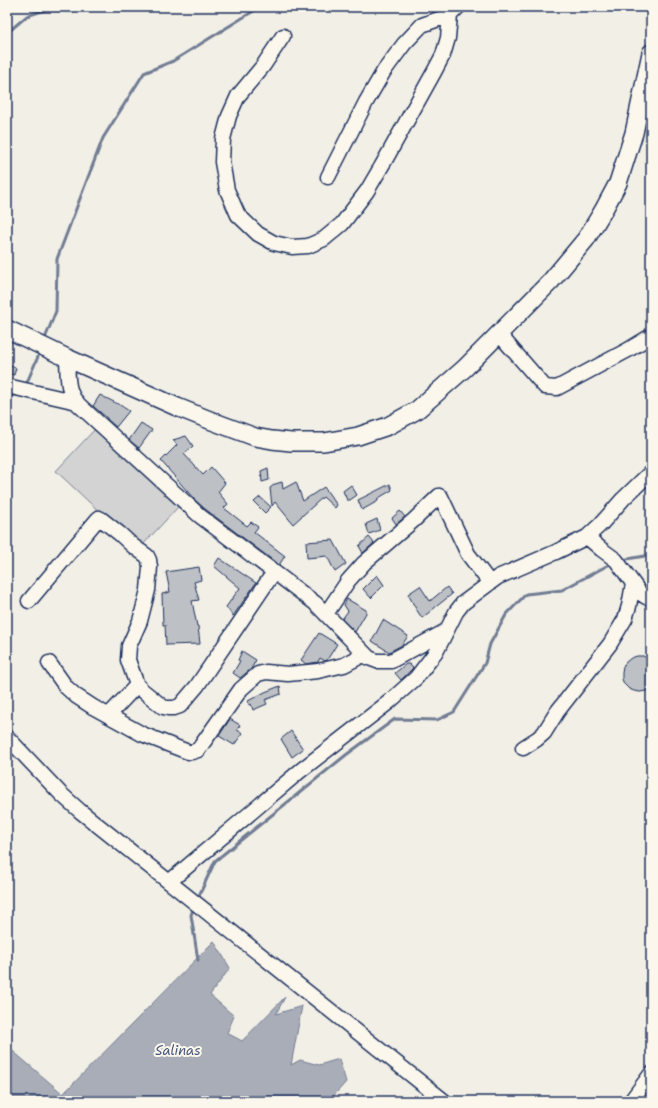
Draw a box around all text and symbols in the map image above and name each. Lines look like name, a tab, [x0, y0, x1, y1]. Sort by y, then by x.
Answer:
water label: Salinas	[155, 1042, 201, 1059]

